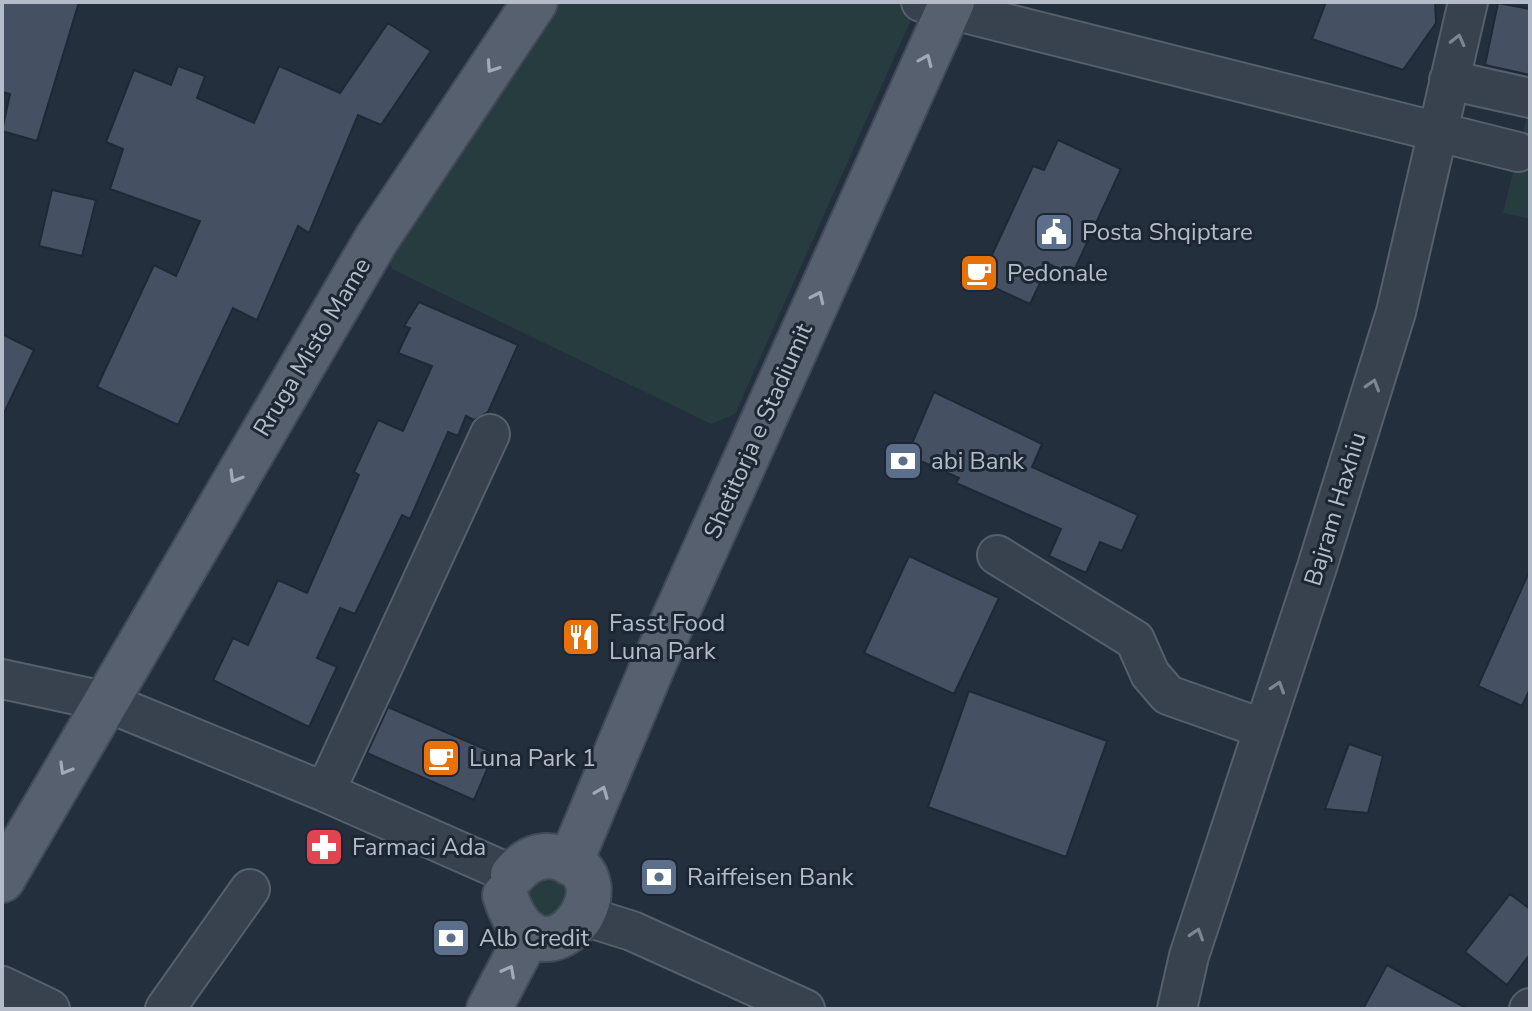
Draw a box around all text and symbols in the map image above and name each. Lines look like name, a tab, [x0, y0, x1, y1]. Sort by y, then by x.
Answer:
one-way arrow	[1449, 33, 1466, 47]
one-way arrow	[916, 54, 932, 68]
one-way arrow	[486, 58, 501, 73]
public building icon: Posta Shqiptare	[1033, 211, 1075, 253]
place label: Posta Shqiptare	[1082, 216, 1253, 248]
street label: Rruga Misto Mame	[246, 252, 378, 442]
cafe icon: Pedonale	[958, 252, 1000, 294]
place label: Pedonale	[1007, 257, 1108, 289]
one-way arrow	[808, 290, 824, 305]
street label: Shetitorja e Stadiumit	[696, 318, 820, 544]
one-way arrow	[1364, 379, 1380, 393]
street label: Bajram Haxhiu	[1296, 428, 1374, 590]
bank icon: abi Bank	[882, 440, 924, 482]
place label: abi Bank	[931, 445, 1025, 477]
one-way arrow	[230, 468, 245, 483]
place label: Fasst Food Luna Park	[609, 607, 725, 667]
restaurant icon: Fasst Food Luna Park	[560, 616, 602, 658]
one-way arrow	[1268, 680, 1284, 694]
cafe icon: Luna Park 1	[420, 737, 462, 779]
place label: Luna Park 1	[469, 742, 596, 774]
one-way arrow	[60, 761, 75, 775]
one-way arrow	[593, 786, 609, 800]
pharmacy icon: Farmaci Ada	[303, 826, 345, 868]
place label: Farmaci Ada	[352, 831, 486, 863]
bank icon: Raiffeisen Bank	[638, 856, 680, 898]
place label: Raiffeisen Bank	[687, 861, 855, 893]
bank icon: Alb Credit	[430, 917, 472, 959]
place label: Alb Credit	[479, 922, 590, 954]
one-way arrow	[1187, 927, 1203, 941]
one-way arrow	[499, 964, 514, 979]

